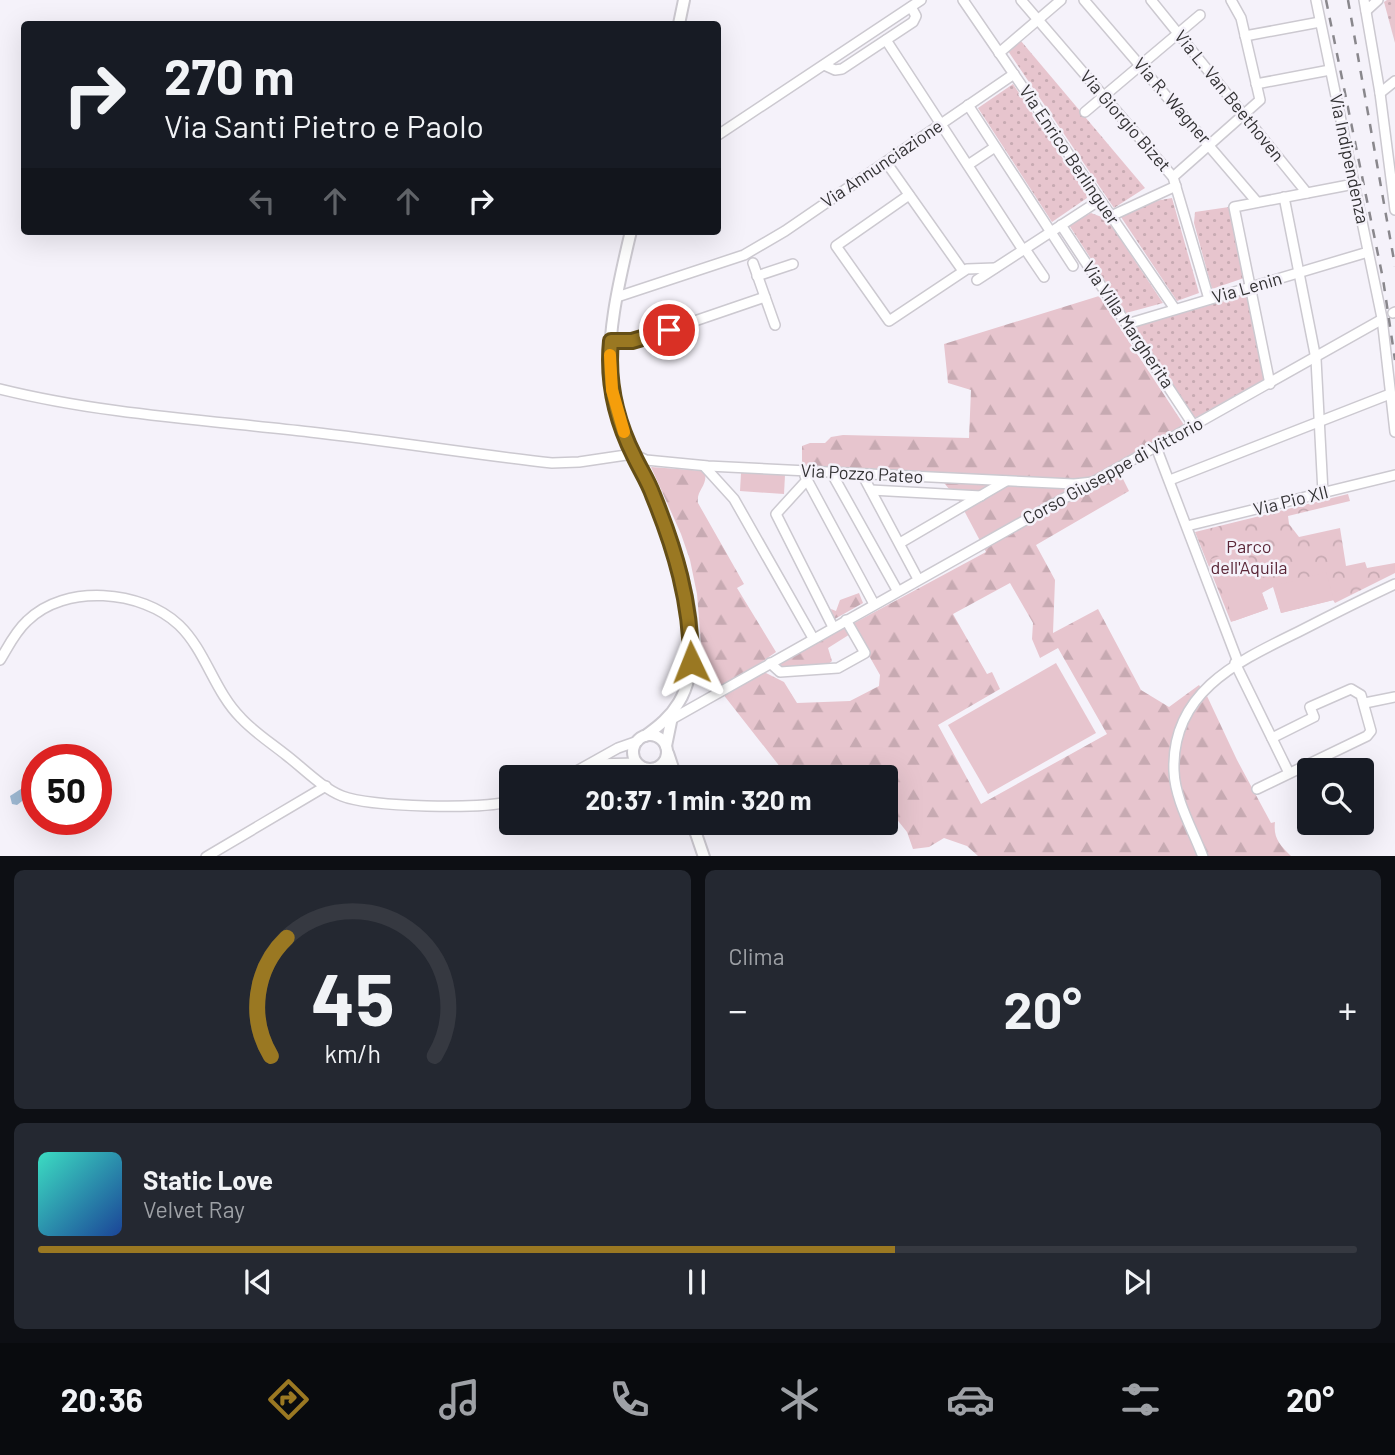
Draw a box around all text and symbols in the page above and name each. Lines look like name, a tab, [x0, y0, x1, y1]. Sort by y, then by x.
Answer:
street label: Via L. Van Beethoven	[1170, 25, 1289, 165]
text: 270 m	[164, 46, 294, 105]
icon: right	[49, 49, 140, 140]
street label: Via R. Wagner	[1129, 53, 1216, 148]
street label: Via Giorgio Bizet	[1076, 65, 1176, 176]
street label: Via Enrico Berlinguer	[1015, 80, 1125, 229]
street label: Via Indipendenza	[1325, 92, 1374, 226]
text: Via Santi Pietro e Paolo	[164, 106, 484, 144]
street label: Via Annunciazione	[816, 114, 947, 212]
icon: left	[243, 182, 281, 220]
icon: ahead	[316, 182, 354, 220]
icon: ahead	[389, 182, 427, 220]
icon: right	[462, 182, 500, 220]
street label: Via Villa Margherita	[1078, 257, 1179, 392]
street label: Via Lenin	[1209, 267, 1284, 308]
pin	[639, 300, 699, 360]
icon: arrive	[650, 311, 688, 349]
street label: Corso Giuseppe di Vittorio	[1019, 411, 1206, 529]
street label: Via Pozzo Pateo	[800, 459, 924, 487]
street label: Via Pio XII	[1251, 480, 1331, 520]
park label: Parco dell'Aquila	[1210, 535, 1288, 578]
position arrow	[654, 625, 728, 699]
speed limit sign: 50	[21, 744, 112, 835]
map controls	[1297, 758, 1374, 835]
button: search	[1297, 758, 1374, 835]
text: 20:37 · 1 min · 320 m	[585, 784, 812, 815]
text: Clima	[729, 942, 784, 970]
text: 45	[311, 953, 394, 1041]
text: 20°	[1004, 977, 1082, 1039]
text: −	[729, 986, 748, 1032]
text: +	[1338, 986, 1357, 1032]
text: km/h	[324, 1037, 381, 1067]
text: Static Love	[143, 1164, 273, 1195]
text: Velvet Ray	[143, 1195, 245, 1223]
icon: previous	[239, 1263, 277, 1301]
icon: pause	[678, 1263, 716, 1301]
icon: next	[1118, 1263, 1156, 1301]
icon: directions	[264, 1375, 313, 1424]
icon: music	[435, 1375, 484, 1424]
icon: phone	[605, 1375, 654, 1424]
icon: climate	[775, 1375, 824, 1424]
icon: car	[946, 1375, 995, 1424]
icon: filters	[1116, 1375, 1165, 1424]
text: 20:36	[61, 1380, 143, 1418]
text: 20°	[1286, 1380, 1334, 1418]

